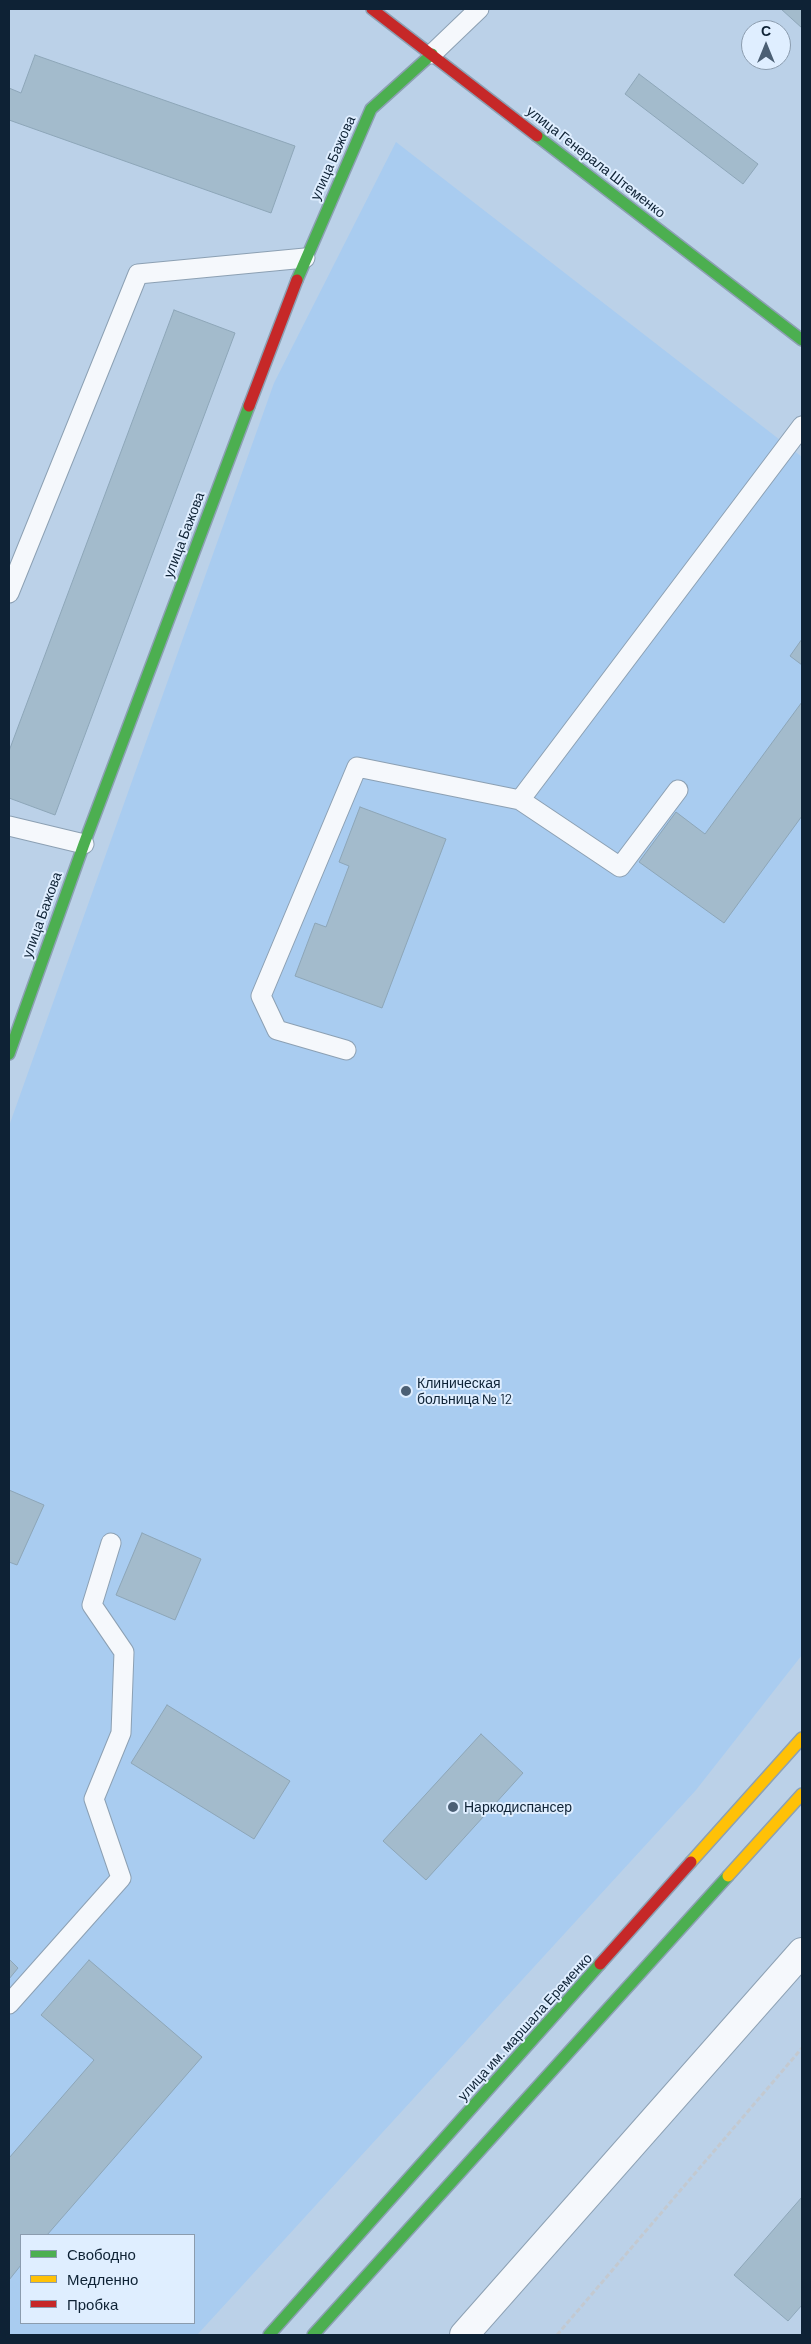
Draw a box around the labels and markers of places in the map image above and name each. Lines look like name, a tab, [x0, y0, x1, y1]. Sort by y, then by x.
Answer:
place label: Клиническая больница № 12	[417, 1375, 512, 1408]
marker: Клиническая больница № 12	[399, 1384, 413, 1398]
place label: Наркодиспансер	[464, 1799, 572, 1815]
marker: Наркодиспансер	[446, 1800, 460, 1814]

